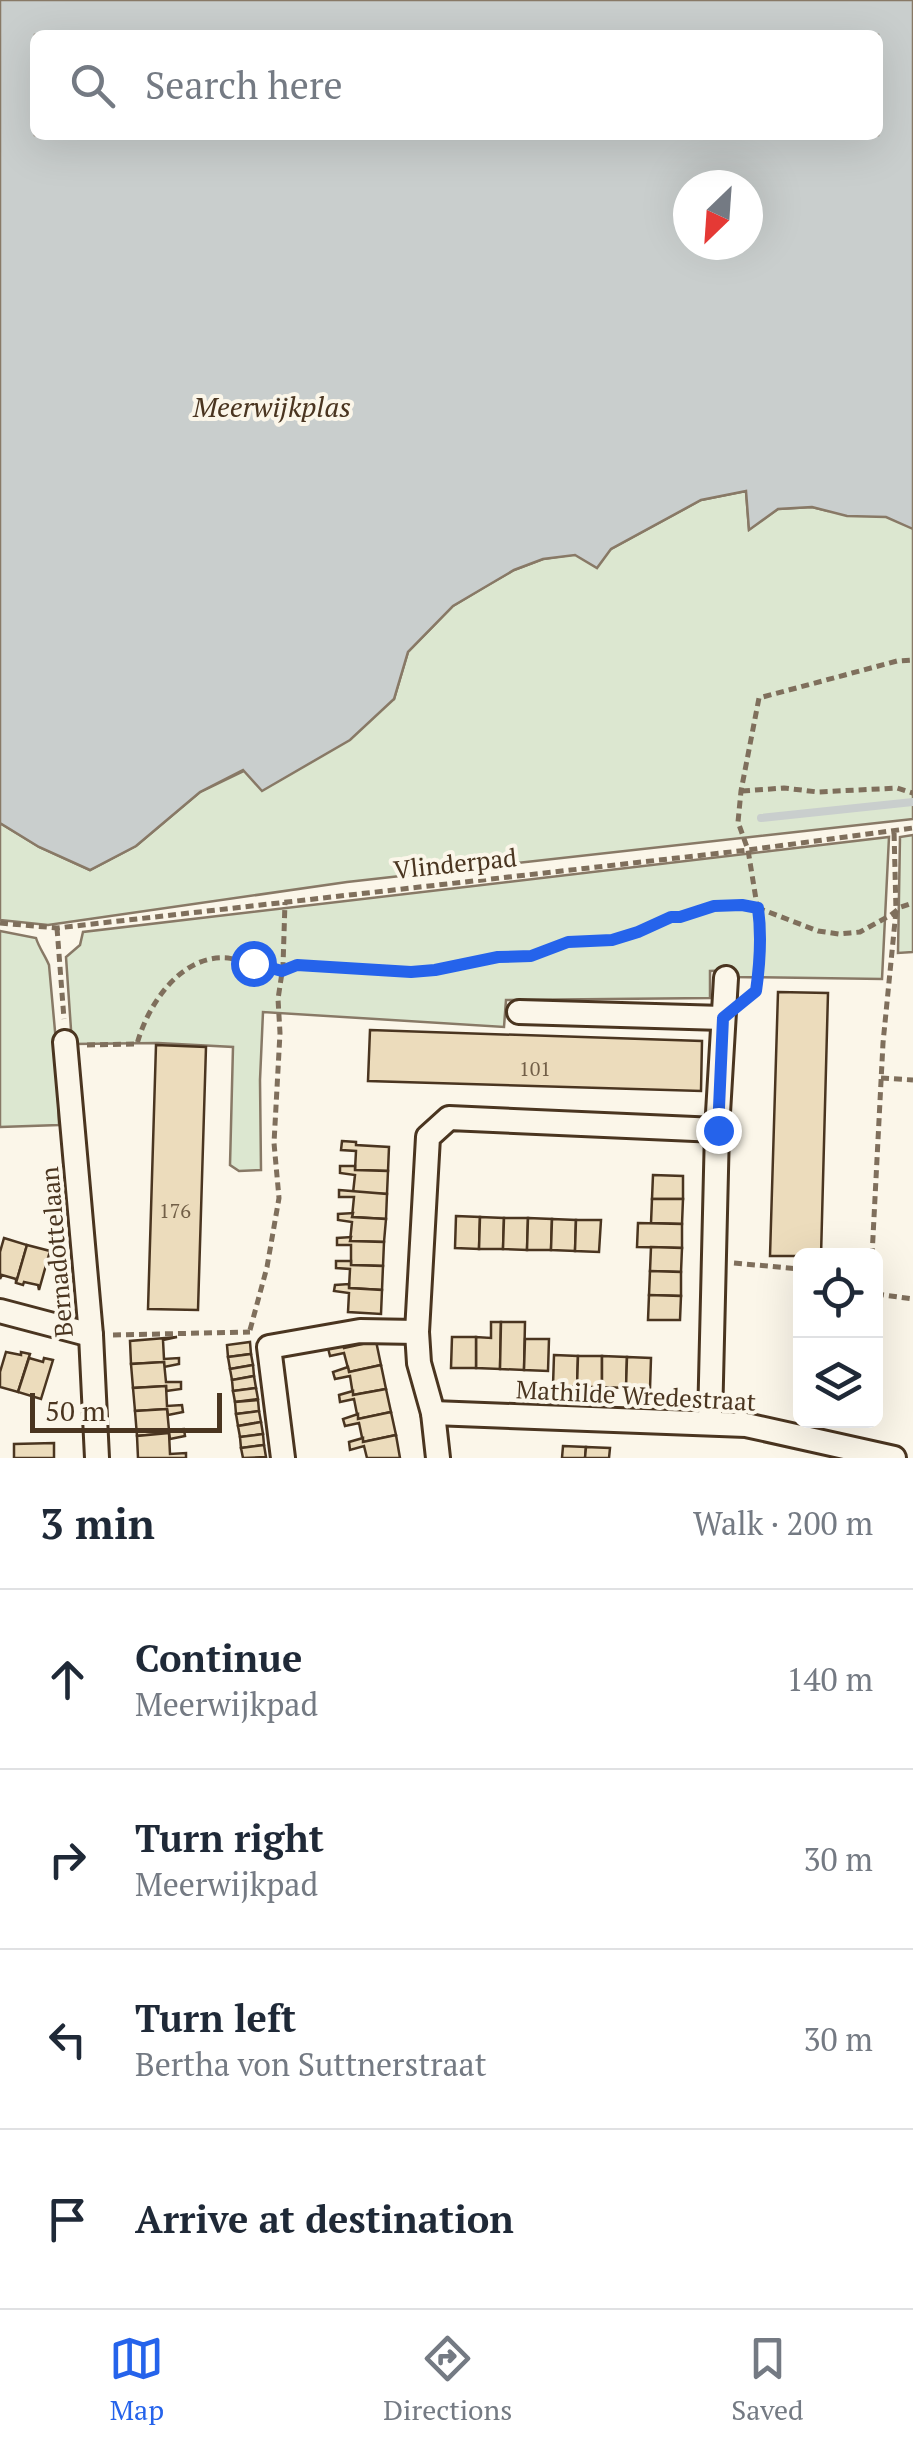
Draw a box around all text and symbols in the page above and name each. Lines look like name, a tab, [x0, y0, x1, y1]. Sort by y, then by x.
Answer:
search box	[30, 30, 883, 140]
icon: search	[65, 58, 120, 113]
text: Search here	[145, 60, 343, 110]
north arrow	[673, 170, 763, 260]
water label: Meerwijkplas	[192, 388, 351, 425]
street label: Vlinderpad	[392, 840, 518, 886]
route start	[231, 941, 277, 987]
house number: 101	[519, 1055, 551, 1082]
route end	[696, 1108, 742, 1154]
street label: Bernadottelaan	[32, 1165, 80, 1339]
house number: 176	[159, 1197, 191, 1224]
map controls	[793, 1248, 883, 1428]
button: locate	[793, 1248, 883, 1338]
button: layers	[793, 1338, 883, 1428]
street label: Mathilde Wredestraat	[515, 1372, 757, 1418]
scale bar	[30, 1388, 222, 1432]
text: 50 m	[45, 1392, 106, 1429]
text: 3 min	[40, 1495, 155, 1551]
text: Walk · 200 m	[693, 1502, 873, 1544]
text: Continue	[135, 1633, 302, 1683]
icon: ahead	[40, 1652, 95, 1707]
text: 140 m	[786, 1658, 873, 1700]
text: Meerwijkpad	[135, 1683, 318, 1725]
text: Turn right	[135, 1813, 324, 1863]
icon: right	[40, 1832, 95, 1887]
text: 30 m	[803, 1838, 873, 1880]
text: Meerwijkpad	[135, 1863, 318, 1905]
text: Turn left	[135, 1993, 296, 2043]
icon: left	[40, 2012, 95, 2067]
text: 30 m	[803, 2018, 873, 2060]
text: Bertha von Suttnerstraat	[135, 2043, 487, 2085]
icon: arrive	[40, 2192, 95, 2247]
text: Arrive at destination	[135, 2194, 514, 2244]
tab: Map	[109, 2331, 164, 2428]
tab: Directions	[383, 2331, 512, 2428]
tab: Saved	[731, 2331, 804, 2428]

